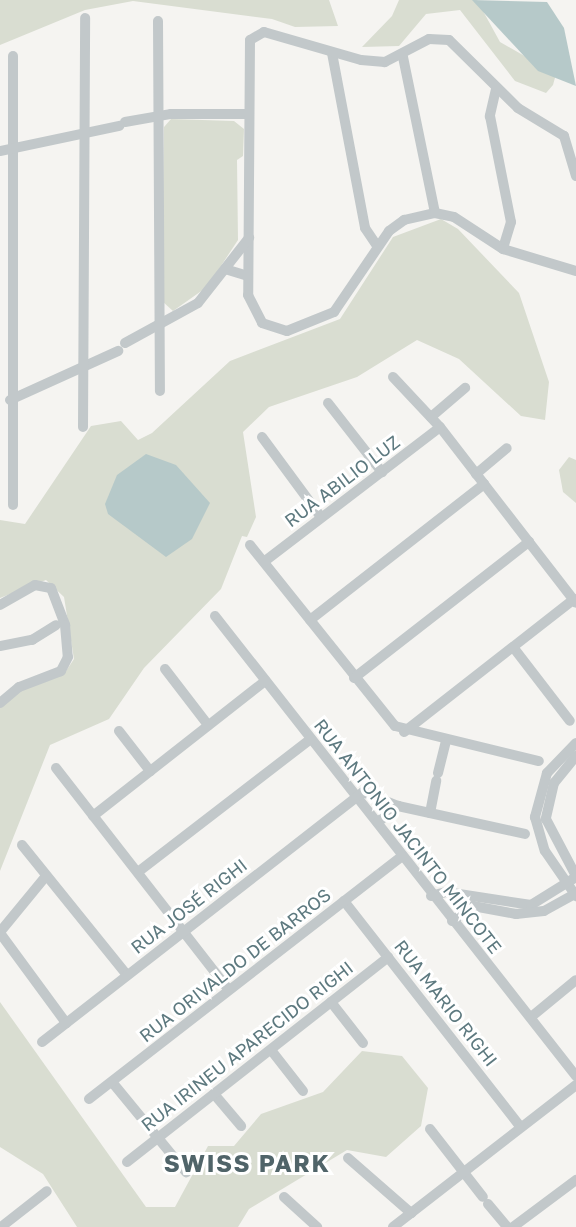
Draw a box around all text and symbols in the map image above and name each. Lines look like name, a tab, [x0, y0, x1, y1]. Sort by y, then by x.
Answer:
street label: RUA ABILIO LUZ	[280, 431, 404, 531]
street label: RUA ANTONIO JACINTO MINCOTE	[310, 714, 506, 958]
street label: RUA JOSÉ RIGHI	[127, 854, 251, 958]
street label: RUA ORIVALDO DE BARROS	[135, 884, 335, 1046]
street label: RUA MARIO RIGHI	[390, 936, 502, 1070]
street label: RUA IRINEU APARECIDO RIGHI	[137, 957, 357, 1135]
district label: SWISS PARK	[164, 1149, 330, 1177]

